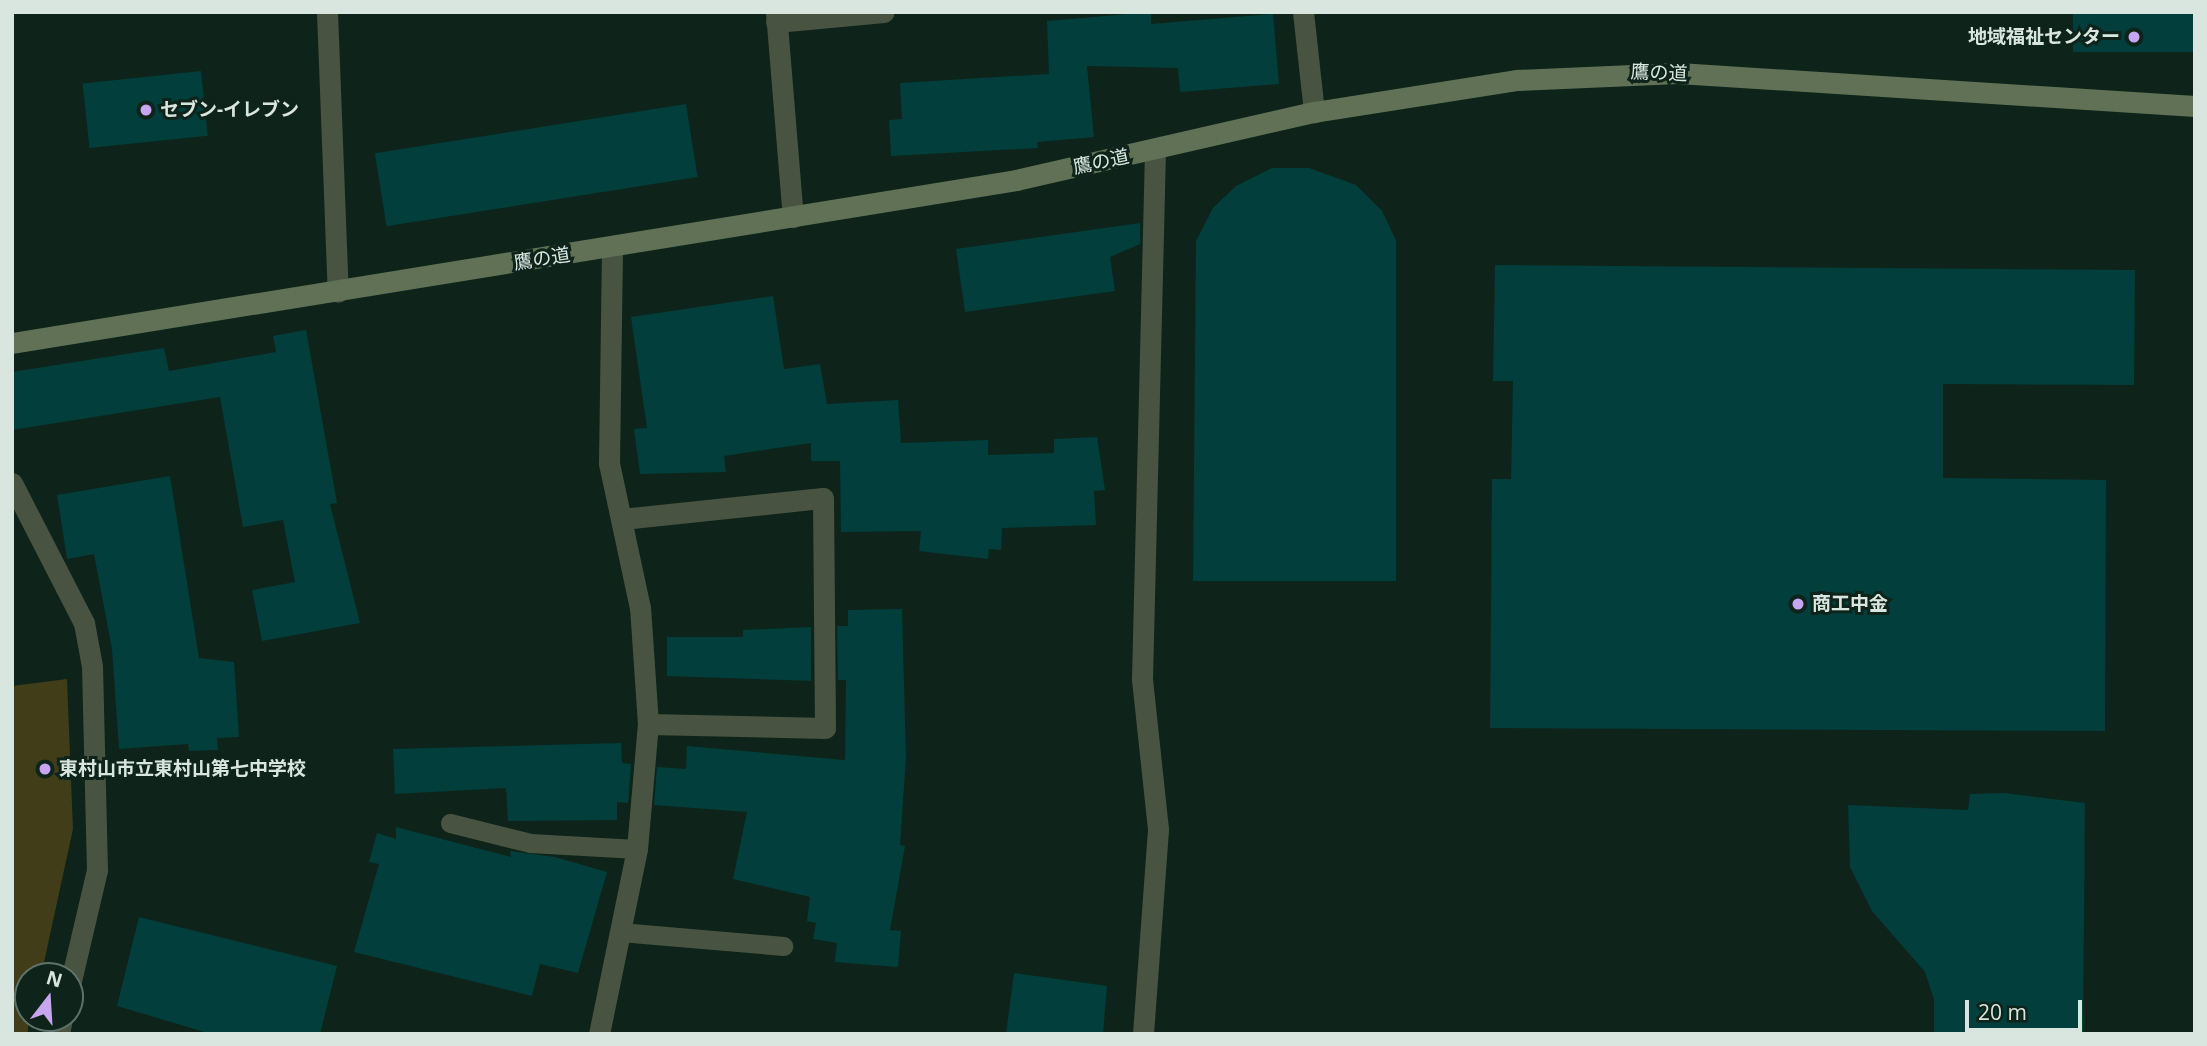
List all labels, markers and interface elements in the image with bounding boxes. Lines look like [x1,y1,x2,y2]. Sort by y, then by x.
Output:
place label: 地域福祉センター [1968,26,2120,48]
marker: 地域福祉センター [2126,29,2142,45]
street label: 鷹の道 [1630,61,1688,85]
place label: セブン-イレブン [160,99,299,121]
marker: セブン-イレブン [138,102,154,118]
street label: 鷹の道 [1071,145,1131,179]
street label: 鷹の道 [512,243,572,275]
place label: 商工中金 [1812,593,1888,615]
marker: 商工中金 [1790,596,1806,612]
place label: 東村山市立東村山第七中学校 [59,758,306,780]
marker: 東村山市立東村山第七中学校 [37,761,53,777]
north arrow [14,962,84,1032]
text: N [43,964,66,994]
scale bar [1969,986,2086,1030]
text: 20 m [1978,998,2027,1026]

